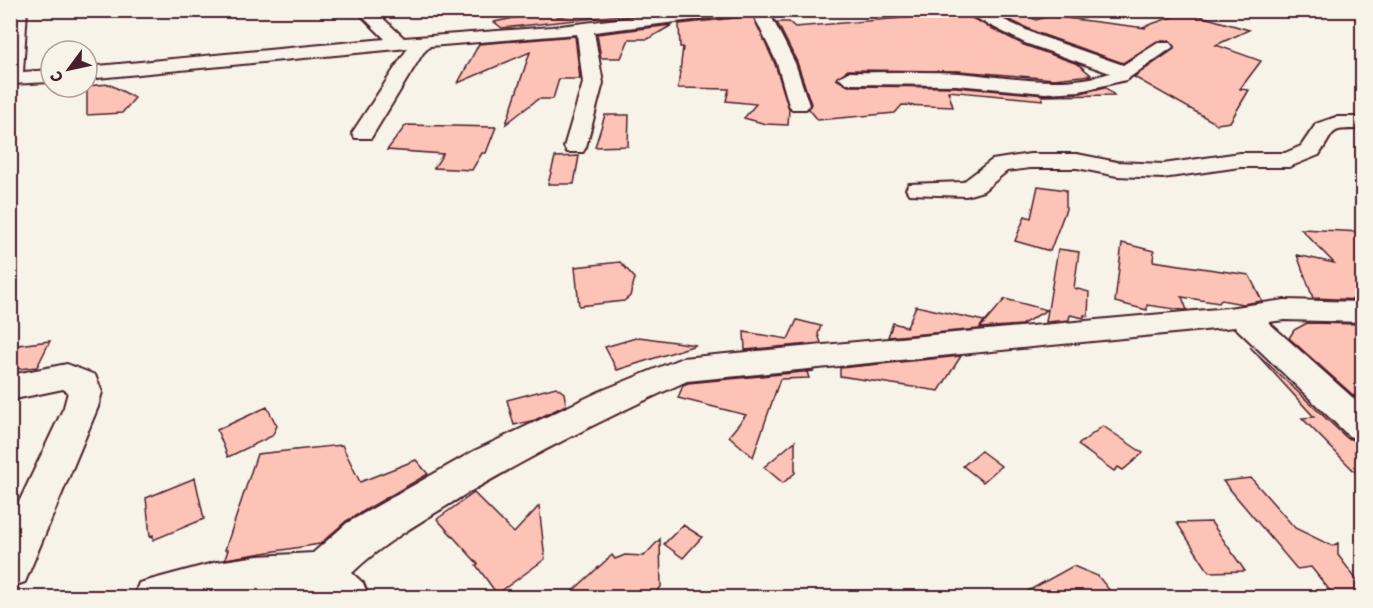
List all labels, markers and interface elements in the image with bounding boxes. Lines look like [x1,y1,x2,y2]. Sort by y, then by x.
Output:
north arrow [39,39,99,99]
text: С [45,67,68,87]

